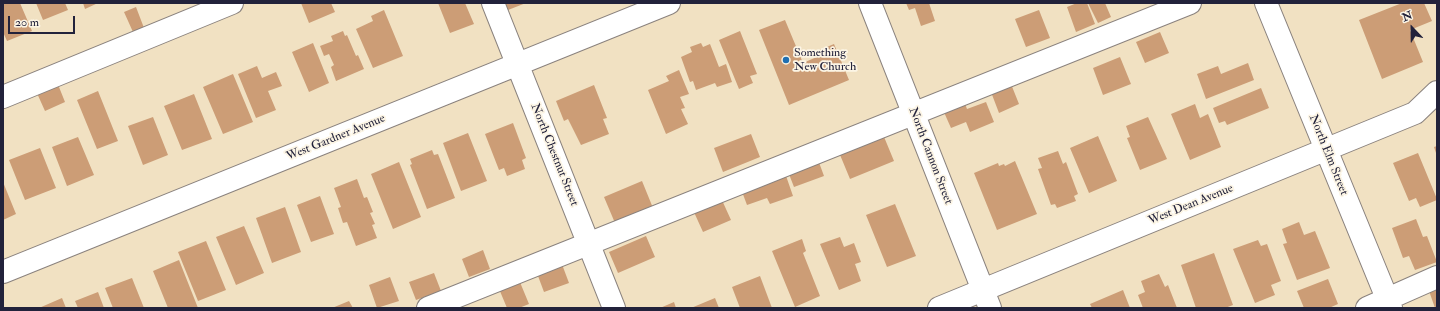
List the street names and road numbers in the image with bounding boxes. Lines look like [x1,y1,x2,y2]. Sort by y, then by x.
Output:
street label: North Chestnut Street [527,102,581,208]
street label: North Cannon Street [905,105,955,207]
street label: West Gardner Avenue [285,112,387,164]
street label: North Elm Street [1305,112,1351,198]
street label: West Dean Avenue [1147,181,1235,229]

